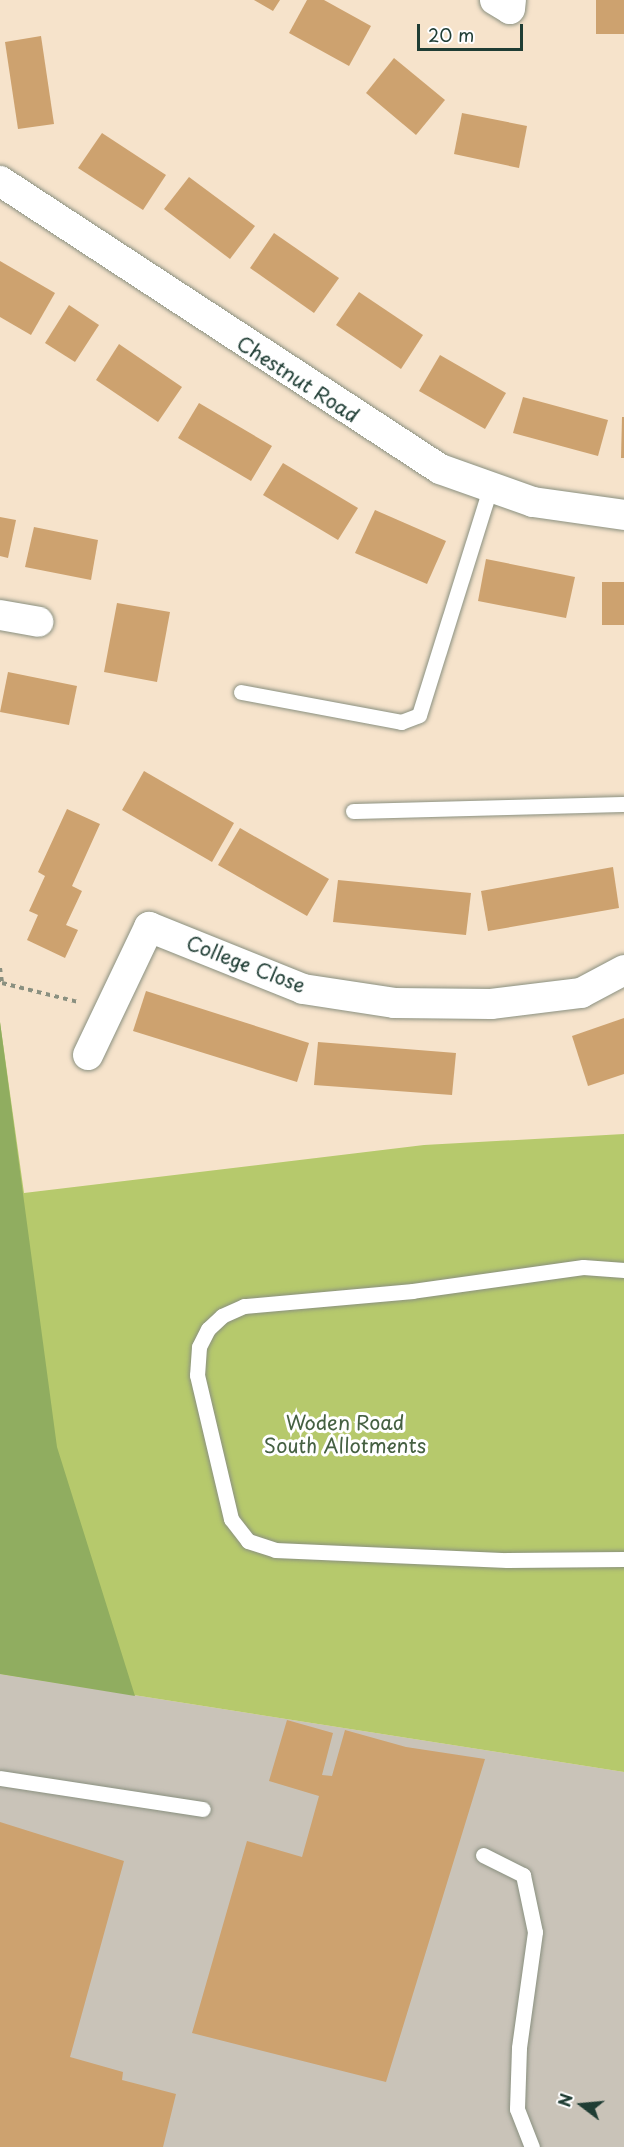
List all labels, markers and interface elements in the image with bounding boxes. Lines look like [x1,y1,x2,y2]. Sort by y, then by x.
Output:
scale bar [420,12,526,50]
text: 20 m [428,21,474,48]
street label: Chestnut Road [233,331,363,427]
street label: College Close [182,930,310,998]
park label: Woden Road South Allotments [263,1411,427,1458]
north arrow [552,2075,612,2135]
text: N [551,2091,578,2109]

